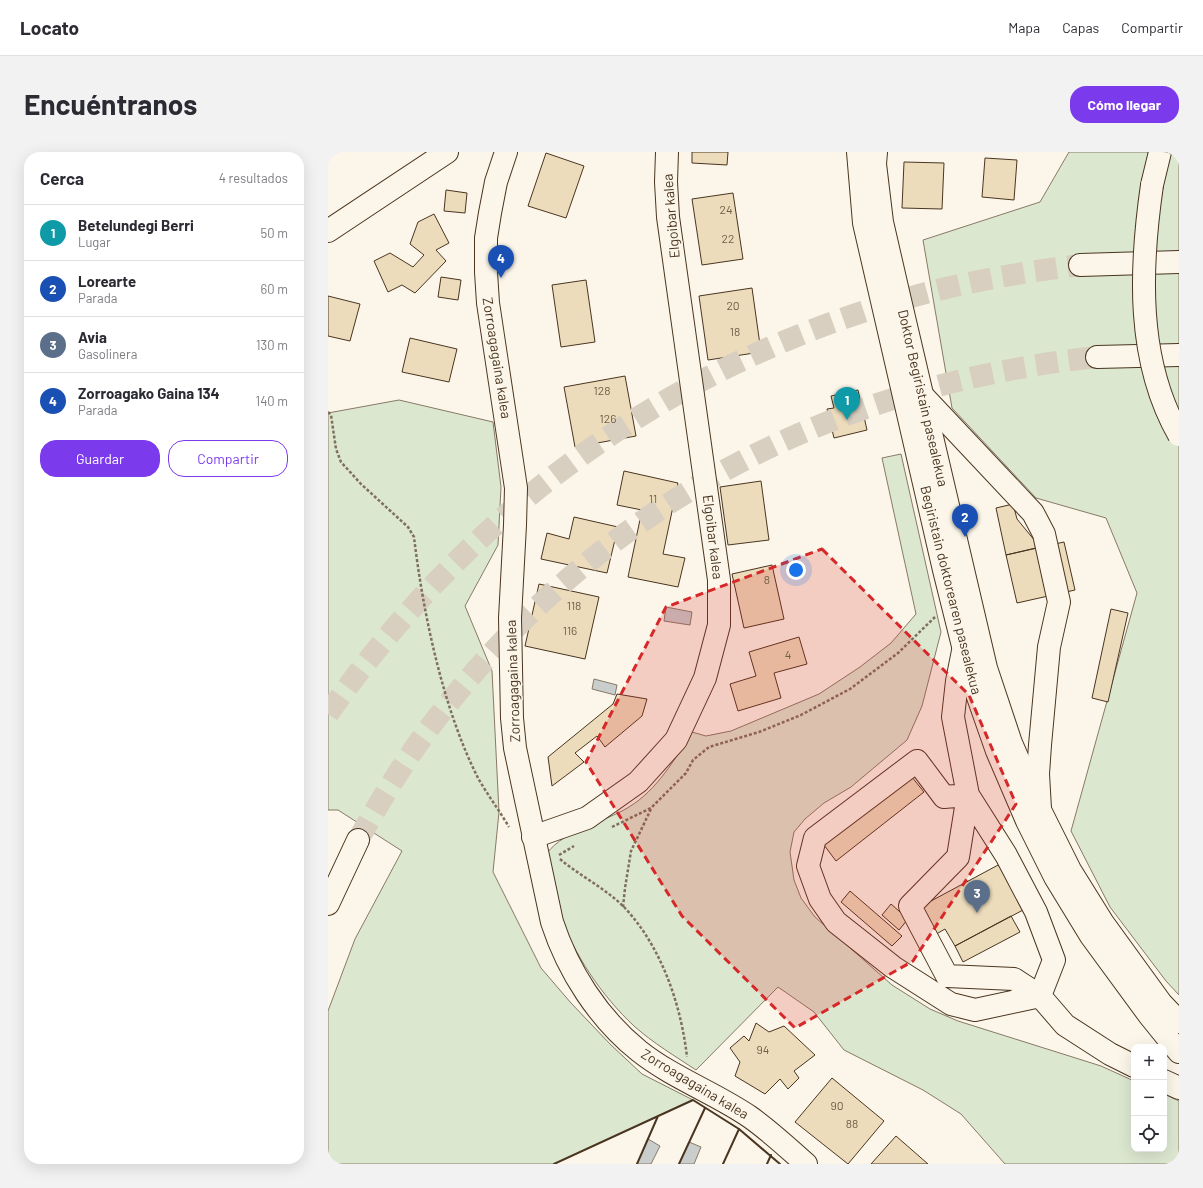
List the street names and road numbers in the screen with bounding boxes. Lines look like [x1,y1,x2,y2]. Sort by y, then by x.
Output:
street label: Elgoibar kalea [658,173,683,259]
street label: Zorroagagaina kalea [480,296,515,420]
street label: Doktor Begiristain pasealekua [895,308,952,488]
street label: Begiristain doktorearen pasealekua [917,484,986,696]
street label: Elgoibar kalea [700,494,727,580]
street label: Zorroagagaina kalea [502,620,523,742]
street label: Zorroagagaina kalea [638,1045,752,1122]

